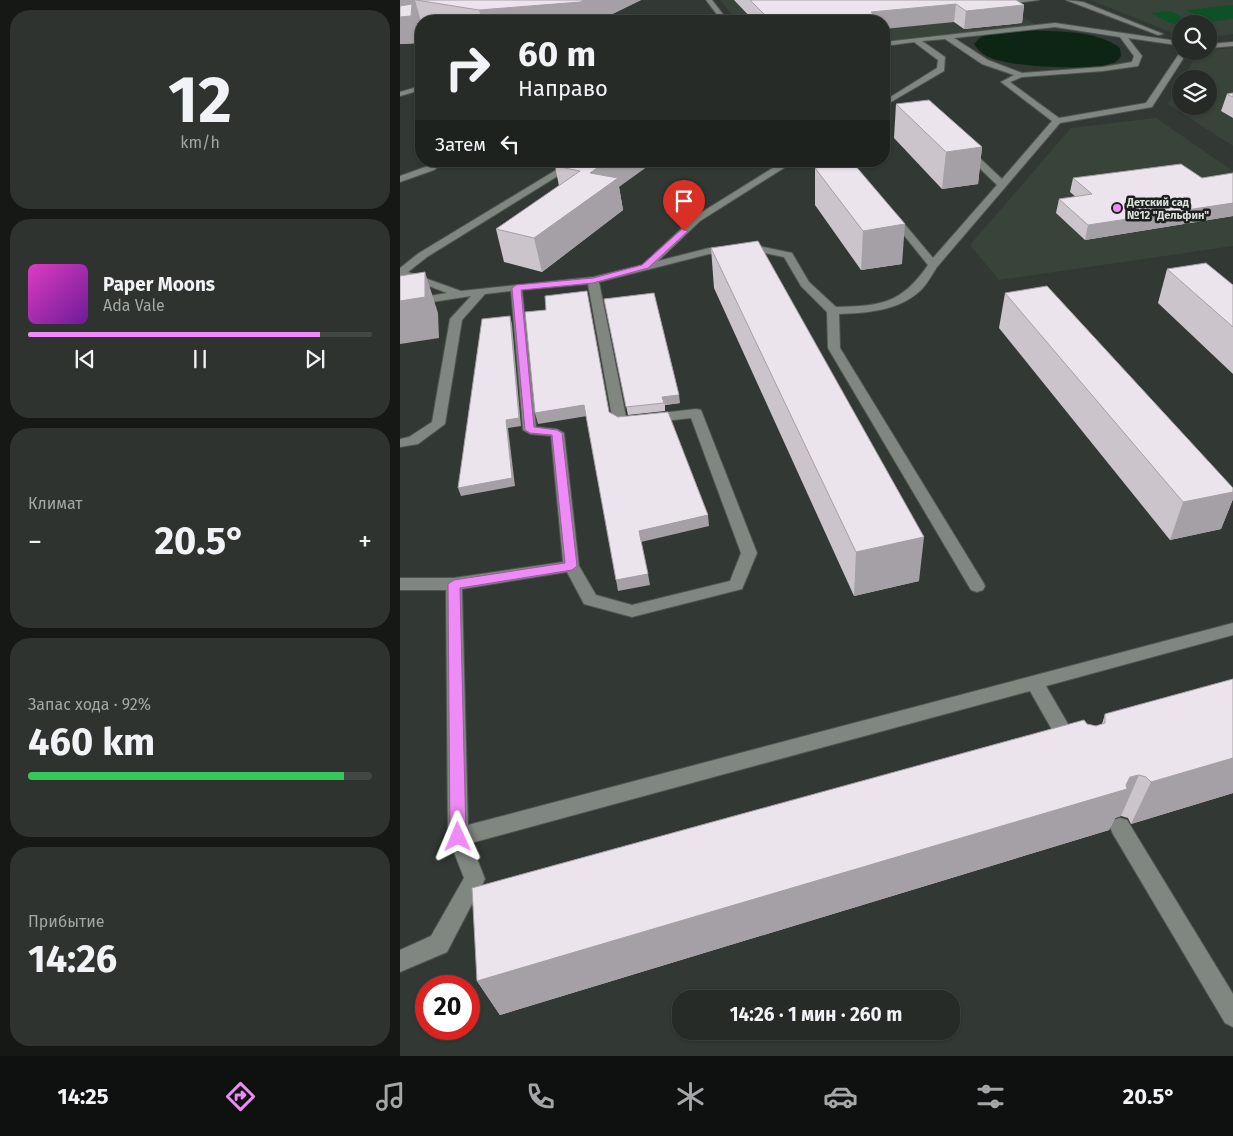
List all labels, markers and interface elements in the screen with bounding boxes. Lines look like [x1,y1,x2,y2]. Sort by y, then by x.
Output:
map controls [1172,15,1217,115]
button: search [1172,15,1217,60]
text: 60 m [518,33,596,75]
icon: right [435,35,500,100]
text: 12 [168,61,232,139]
button: layers [1172,70,1217,115]
text: Направо [518,75,608,102]
icon: left [496,130,524,158]
text: km/h [180,133,220,152]
text: Затем [435,133,486,156]
pin [663,180,705,231]
icon: arrive [670,187,698,215]
place label: Детский сад №12 "Дельфин" [1126,196,1209,222]
marker: Детский сад №12 "Дельфин" [1111,202,1123,214]
text: Paper Moons [103,273,215,296]
text: Ada Vale [103,296,165,315]
icon: previous [71,345,99,373]
icon: pause [186,345,214,373]
icon: next [301,345,329,373]
text: Климат [28,494,83,513]
text: 20.5° [154,518,246,564]
text: − [28,525,42,558]
text: + [358,525,372,558]
text: Запас хода · 92% [28,695,151,714]
text: 460 km [28,719,155,765]
position arrow [431,810,483,862]
text: Прибытие [28,912,104,931]
text: 14:26 [28,936,117,982]
speed limit sign: 20 [415,975,480,1040]
text: 14:26 · 1 мин · 260 m [730,1003,902,1026]
icon: directions [223,1079,258,1114]
icon: music [373,1079,408,1114]
icon: phone [523,1079,558,1114]
icon: climate [673,1079,708,1114]
icon: car [823,1079,858,1114]
icon: filters [973,1079,1008,1114]
text: 14:25 [57,1083,109,1110]
text: 20.5° [1123,1083,1176,1110]

